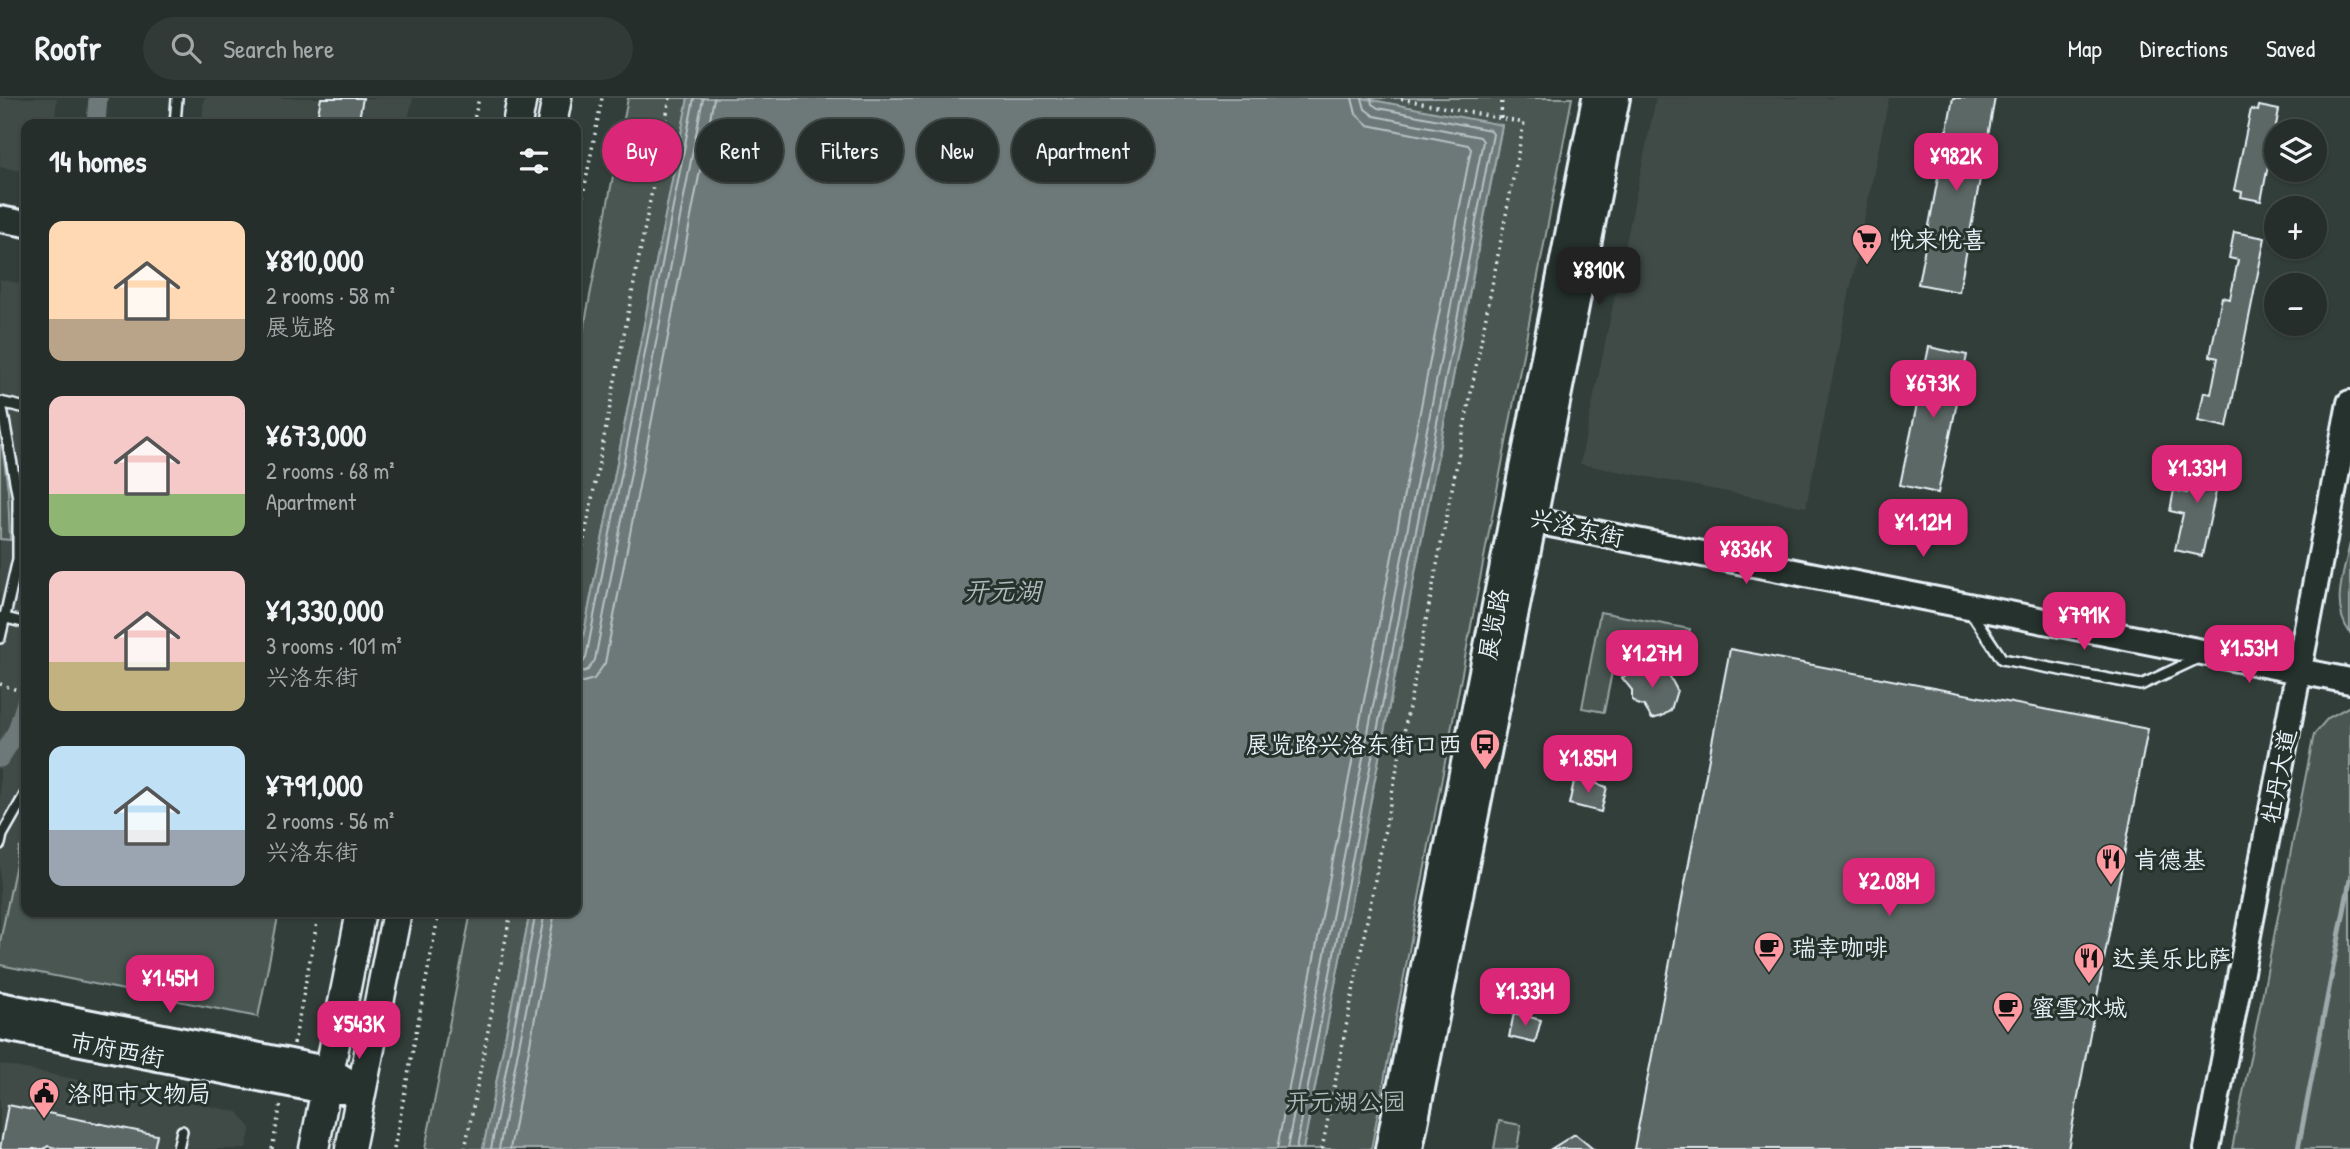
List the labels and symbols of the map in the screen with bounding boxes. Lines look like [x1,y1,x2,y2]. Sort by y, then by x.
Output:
pin: ¥982K [1907,134,2005,193]
supermarket icon: 悦来悦喜 [1850,222,1884,266]
place label: 悦来悦喜 [1890,223,1986,255]
pin: ¥810K [1550,248,1648,307]
pin: ¥673K [1884,360,1982,420]
pin: ¥1.33M [2140,446,2254,505]
pin: ¥1.12M [1866,500,1980,559]
street label: 兴洛东街 [1527,501,1627,553]
pin: ¥836K [1697,526,1795,586]
water label: 开元湖 [963,573,1044,608]
street label: 展览路 [1470,586,1516,662]
pin: ¥791K [2035,592,2133,652]
pin: ¥1.53M [2192,626,2306,685]
pin: ¥1.27M [1595,630,1709,690]
street label: 牡丹大道 [2253,726,2303,826]
bus stop icon: 展览路兴洛东街口西 [1468,727,1502,771]
place label: 展览路兴洛东街口西 [1246,728,1462,760]
pin: ¥1.85M [1531,736,1645,795]
restaurant icon: 肯德基 [2094,842,2128,886]
place label: 肯德基 [2134,843,2206,875]
pin: ¥2.08M [1832,858,1946,918]
cafe icon: 瑞幸咖啡 [1752,930,1786,974]
place label: 瑞幸咖啡 [1792,931,1888,963]
restaurant icon: 达美乐比萨 [2072,941,2106,985]
place label: 达美乐比萨 [2112,942,2232,974]
pin: ¥1.45M [113,956,227,1015]
pin: ¥1.33M [1468,968,1582,1028]
cafe icon: 蜜雪冰城 [1991,990,2025,1034]
place label: 蜜雪冰城 [2031,991,2127,1023]
pin: ¥543K [310,1002,408,1061]
street label: 市府西街 [67,1024,167,1074]
public building icon: 洛阳市文物局 [27,1076,61,1120]
place label: 洛阳市文物局 [67,1077,211,1109]
park label: 开元湖公园 [1286,1085,1406,1117]

